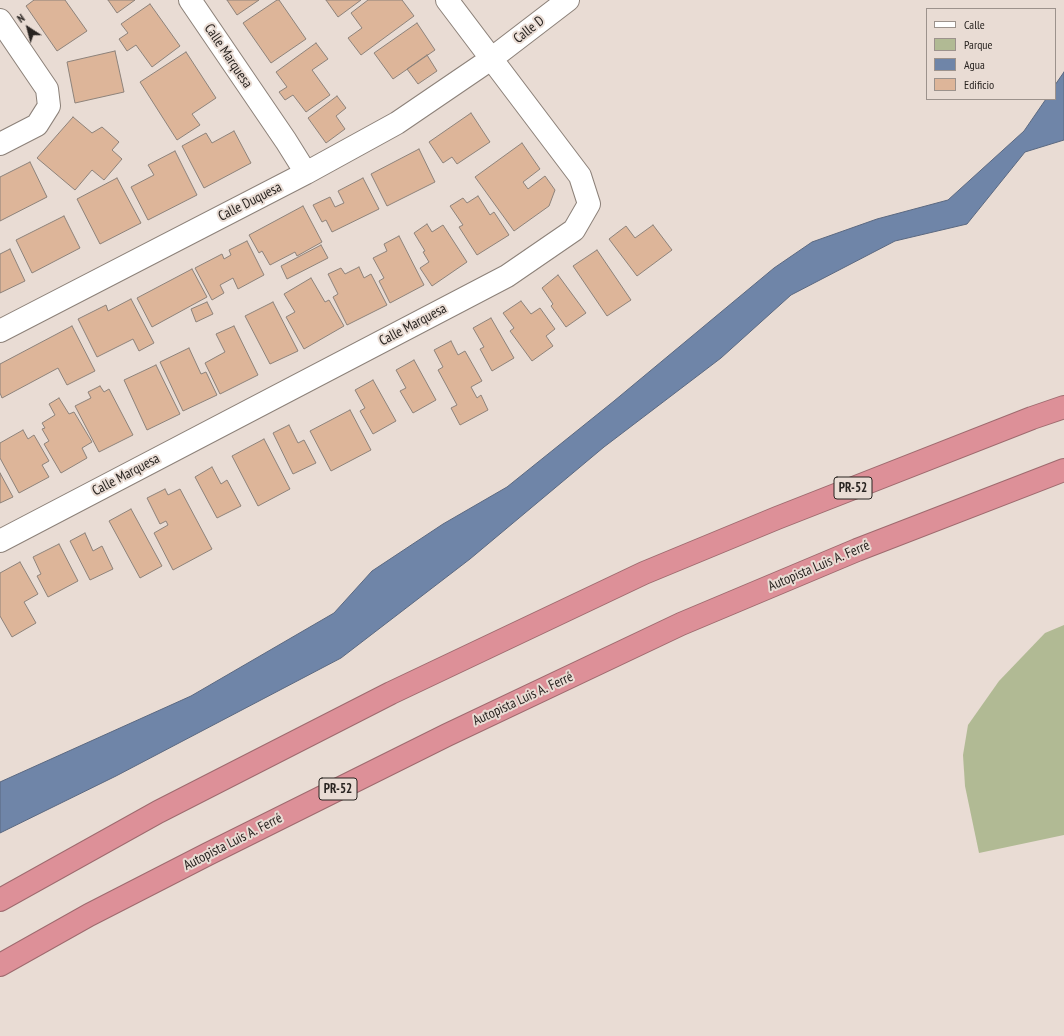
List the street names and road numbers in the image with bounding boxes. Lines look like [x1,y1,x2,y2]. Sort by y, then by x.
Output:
street label: Calle D [510,13,548,47]
street label: Calle Marquesa [200,21,256,91]
street label: Calle Duquesa [216,179,284,225]
street label: Calle Marquesa [377,300,449,350]
street label: Calle Marquesa [90,450,162,500]
road number: PR-52 [834,477,872,499]
street label: Autopista Luis A. Ferré [766,537,872,595]
street label: Autopista Luis A. Ferré [470,668,576,730]
road number: PR-52 [319,778,357,800]
street label: Autopista Luis A. Ferré [181,810,285,874]

